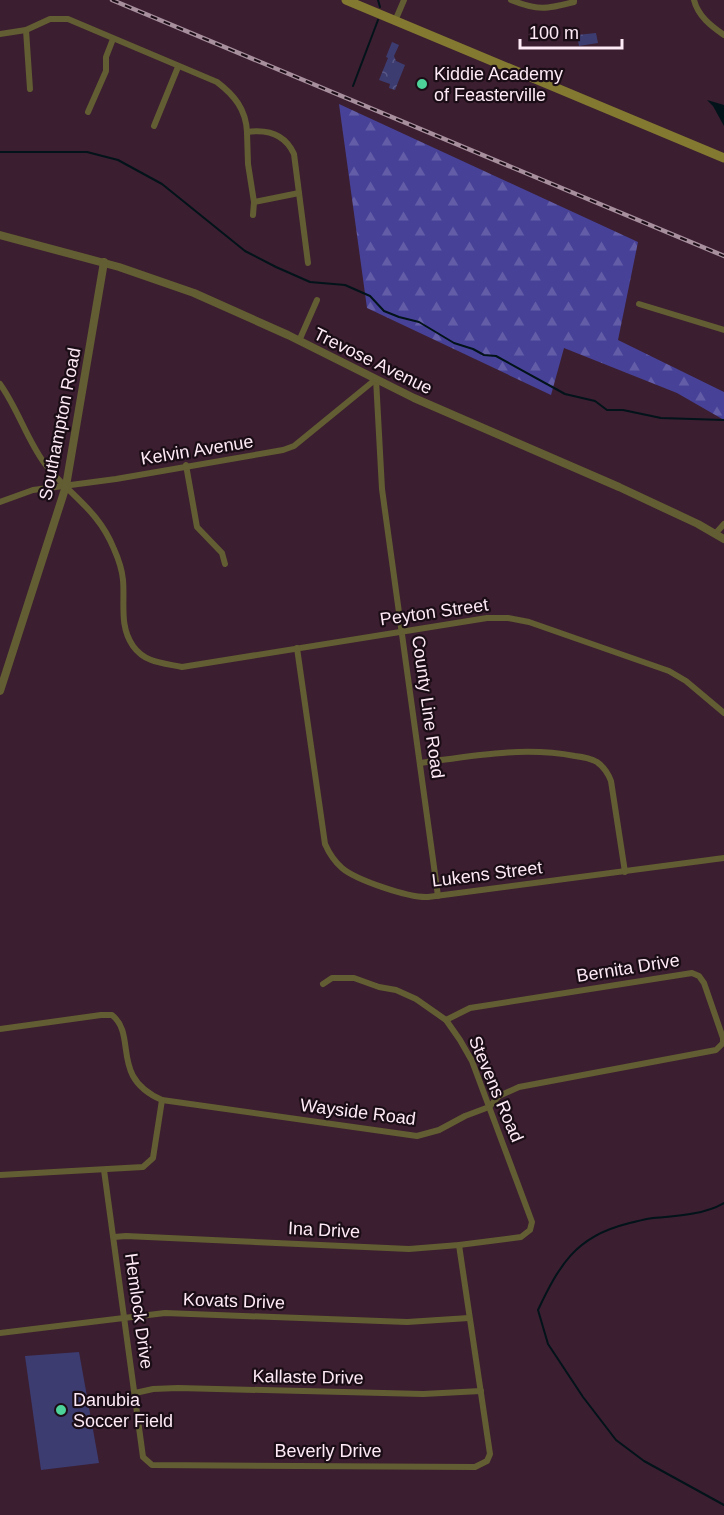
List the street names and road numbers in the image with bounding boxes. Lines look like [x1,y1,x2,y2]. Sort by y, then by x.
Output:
street label: Trevose Avenue [311,324,435,398]
street label: Southampton Road [35,346,85,502]
street label: Kelvin Avenue [139,431,255,469]
street label: Peyton Street [379,595,489,629]
street label: County Line Road [408,634,448,780]
street label: Lukens Street [431,857,543,891]
street label: Bernita Drive [575,950,681,986]
street label: Stevens Road [465,1033,527,1145]
street label: Wayside Road [299,1095,417,1129]
street label: Ina Drive [288,1218,360,1242]
street label: Hemlock Drive [121,1252,157,1370]
street label: Kovats Drive [183,1289,285,1313]
street label: Kallaste Drive [252,1366,364,1388]
street label: Beverly Drive [274,1441,382,1461]

